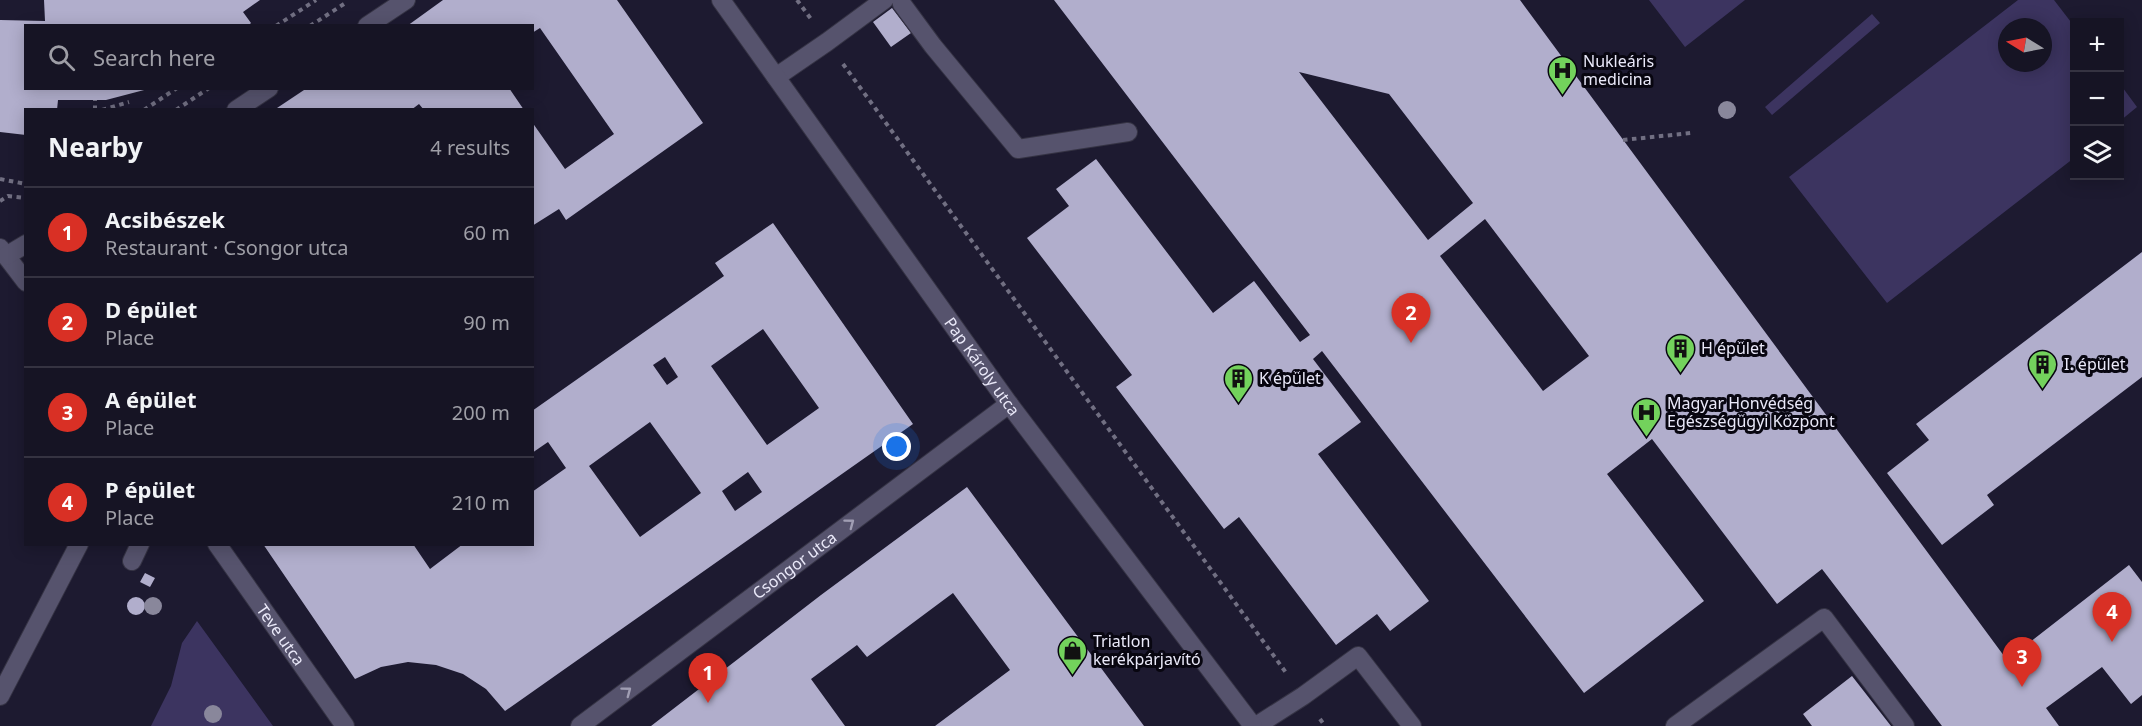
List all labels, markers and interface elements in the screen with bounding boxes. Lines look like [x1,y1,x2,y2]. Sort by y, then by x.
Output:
north arrow [1998,18,2052,72]
map controls [2070,18,2124,180]
button: + [2070,18,2124,72]
search box [24,24,534,90]
icon: search [45,41,78,74]
text: Search here [93,42,215,72]
place label: Nukleáris medicina [1583,50,1654,90]
hospital icon: Nukleáris medicina [1546,54,1578,96]
button: − [2070,72,2124,126]
button: layers [2070,126,2124,180]
text: Nearby [48,129,143,165]
text: 4 results [430,134,510,161]
text: Acsibészek [105,204,225,234]
text: 1 [62,219,73,246]
text: 60 m [463,219,510,246]
text: Restaurant · Csongor utca [105,234,348,261]
text: D épület [105,294,197,324]
pin: 2 [1392,294,1430,343]
text: 2 [62,309,73,336]
text: 90 m [463,309,510,336]
street label: Pap Károly utca [939,313,1025,420]
text: Place [105,324,154,351]
building icon: H épület [1664,332,1696,374]
place label: H épület [1701,337,1765,359]
building icon: I. épület [2027,348,2059,390]
place label: I. épület [2064,353,2126,375]
building icon: K épület [1222,362,1254,404]
place label: K épület [1259,367,1321,389]
text: A épület [105,384,197,414]
place label: Magyar Honvédség Egészségügyi Központ [1667,392,1835,432]
hospital icon: Magyar Honvédség Egészségügyi Központ [1630,396,1662,438]
text: 3 [62,399,73,426]
text: 200 m [452,399,510,426]
text: Place [105,414,154,441]
your location [882,432,911,461]
text: P épület [105,474,195,504]
text: 4 [62,489,73,516]
text: 210 m [452,489,510,516]
text: Place [105,504,154,531]
one-way arrow [844,520,855,531]
street label: Csongor utca [748,526,841,604]
pin: 4 [2092,592,2132,642]
street label: Teve utca [252,600,310,670]
place label: Triatlon kerékpárjavító [1093,630,1201,670]
shop icon: Triatlon kerékpárjavító [1056,634,1088,676]
pin: 3 [2002,638,2042,687]
pin: 1 [688,654,728,703]
one-way arrow [621,687,632,698]

